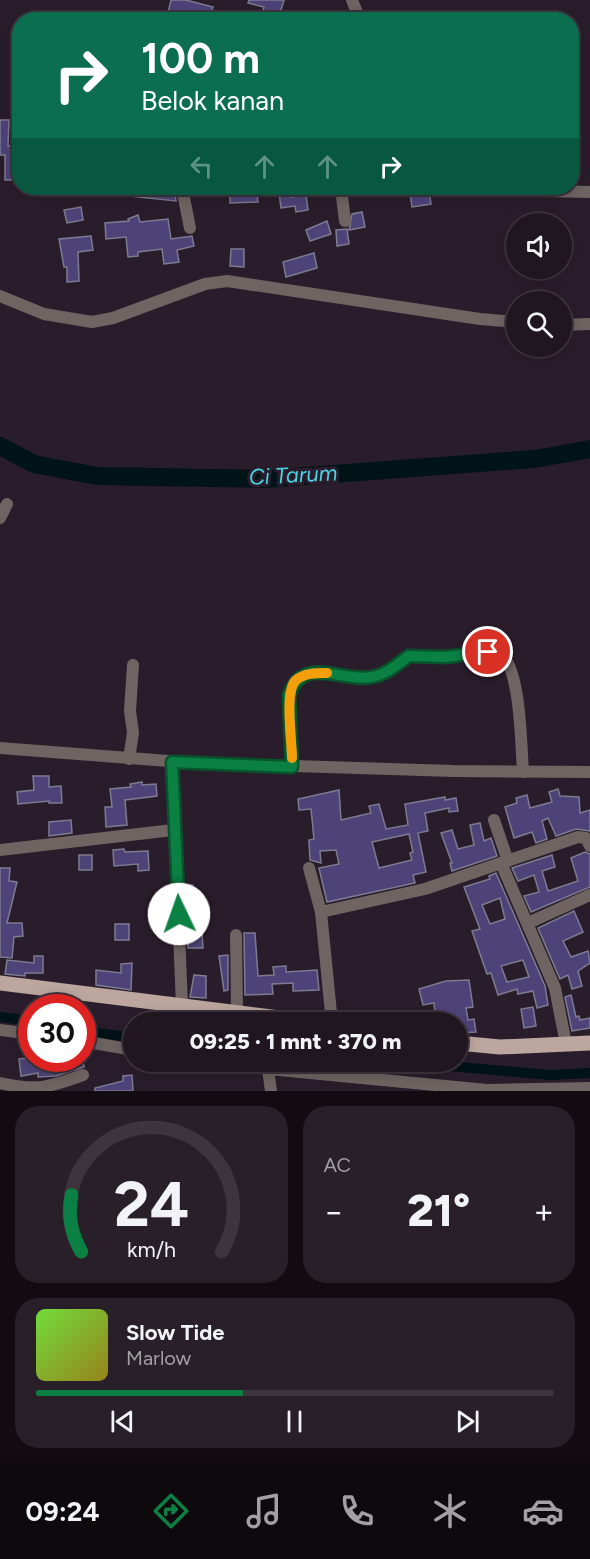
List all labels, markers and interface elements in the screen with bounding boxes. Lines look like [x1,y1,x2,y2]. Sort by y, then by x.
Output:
text: 100 m [141,33,260,84]
icon: right [42,36,120,114]
text: Belok kanan [141,84,284,117]
icon: left [185,150,218,183]
icon: ahead [248,150,281,183]
icon: ahead [311,150,344,183]
icon: right [374,150,407,183]
map controls [506,213,572,357]
button: sound [506,213,572,279]
button: search [506,291,572,357]
water label: Ci Tarum [248,459,338,491]
pin [462,626,513,677]
icon: arrive [471,635,504,668]
position arrow [147,882,211,946]
speed limit sign: 30 [18,994,96,1072]
text: 09:25 · 1 mnt · 370 m [190,1028,401,1055]
text: AC [324,1153,351,1177]
text: 24 [113,1167,189,1242]
text: 21° [407,1183,470,1237]
text: − [324,1192,344,1231]
text: + [533,1192,554,1231]
text: km/h [127,1237,176,1262]
text: Slow Tide [126,1319,225,1346]
text: Marlow [126,1346,191,1370]
icon: previous [106,1405,139,1438]
icon: pause [278,1405,311,1438]
icon: next [451,1405,484,1438]
icon: directions [150,1490,192,1532]
icon: music [243,1490,285,1532]
icon: phone [336,1490,378,1532]
icon: climate [429,1490,471,1532]
icon: car [522,1490,564,1532]
text: 09:24 [25,1495,100,1528]

